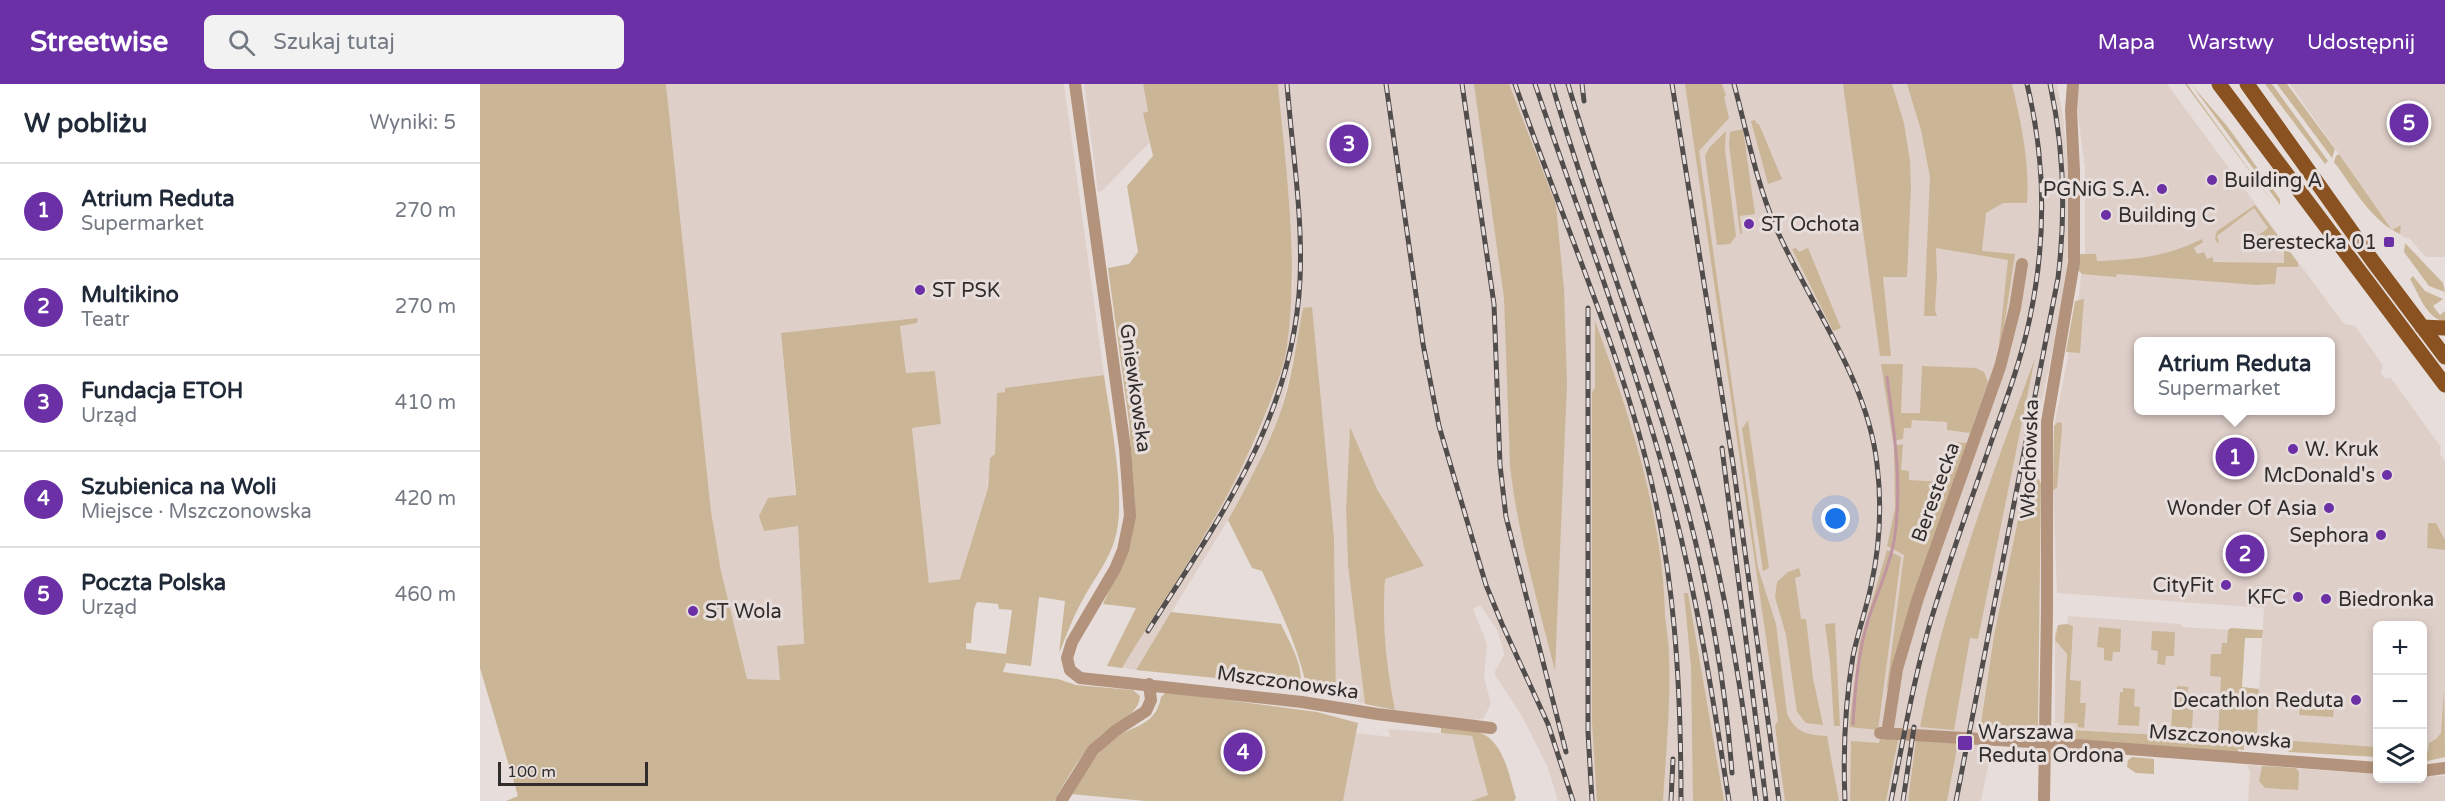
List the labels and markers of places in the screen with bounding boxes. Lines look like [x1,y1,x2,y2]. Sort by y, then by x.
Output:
pin: 5 [2390,100,2428,146]
pin: 3 [1330,122,1368,166]
place label: Building A [2224,169,2322,193]
marker: Building A [2205,173,2219,187]
place label: PGNiG S.A. [2043,178,2150,202]
marker: PGNiG S.A. [2155,182,2169,196]
place label: Building C [2118,204,2215,228]
marker: Building C [2099,208,2113,222]
place label: ST Ochota [1761,213,1860,237]
marker: ST Ochota [1742,217,1756,231]
place label: Berestecka 01 [2242,231,2377,255]
marker: Berestecka 01 [2382,235,2396,249]
place label: ST PSK [932,279,1000,303]
marker: ST PSK [913,283,927,297]
pin: 1 [2216,434,2254,479]
place label: W. Kruk [2305,438,2379,462]
marker: W. Kruk [2286,442,2300,456]
place label: McDonald's [2263,464,2375,488]
marker: McDonald's [2380,468,2394,482]
place label: Wonder Of Asia [2167,497,2317,521]
marker: Wonder Of Asia [2322,501,2336,515]
place label: Sephora [2290,524,2369,548]
marker: Sephora [2374,528,2388,542]
pin: 2 [2226,532,2264,576]
place label: CityFit [2152,574,2214,598]
marker: CityFit [2219,578,2233,592]
place label: KFC [2247,586,2286,610]
place label: Biedronka [2338,588,2434,612]
marker: KFC [2291,590,2305,604]
marker: Biedronka [2319,592,2333,606]
place label: ST Wola [705,600,782,624]
marker: ST Wola [686,604,700,618]
place label: Decathlon Reduta [2173,689,2344,713]
marker: Decathlon Reduta [2349,693,2363,707]
place label: Warszawa Reduta Ordona [1978,721,2124,768]
pin: 4 [1224,730,1263,774]
marker: Warszawa Reduta Ordona [1956,734,1974,752]

